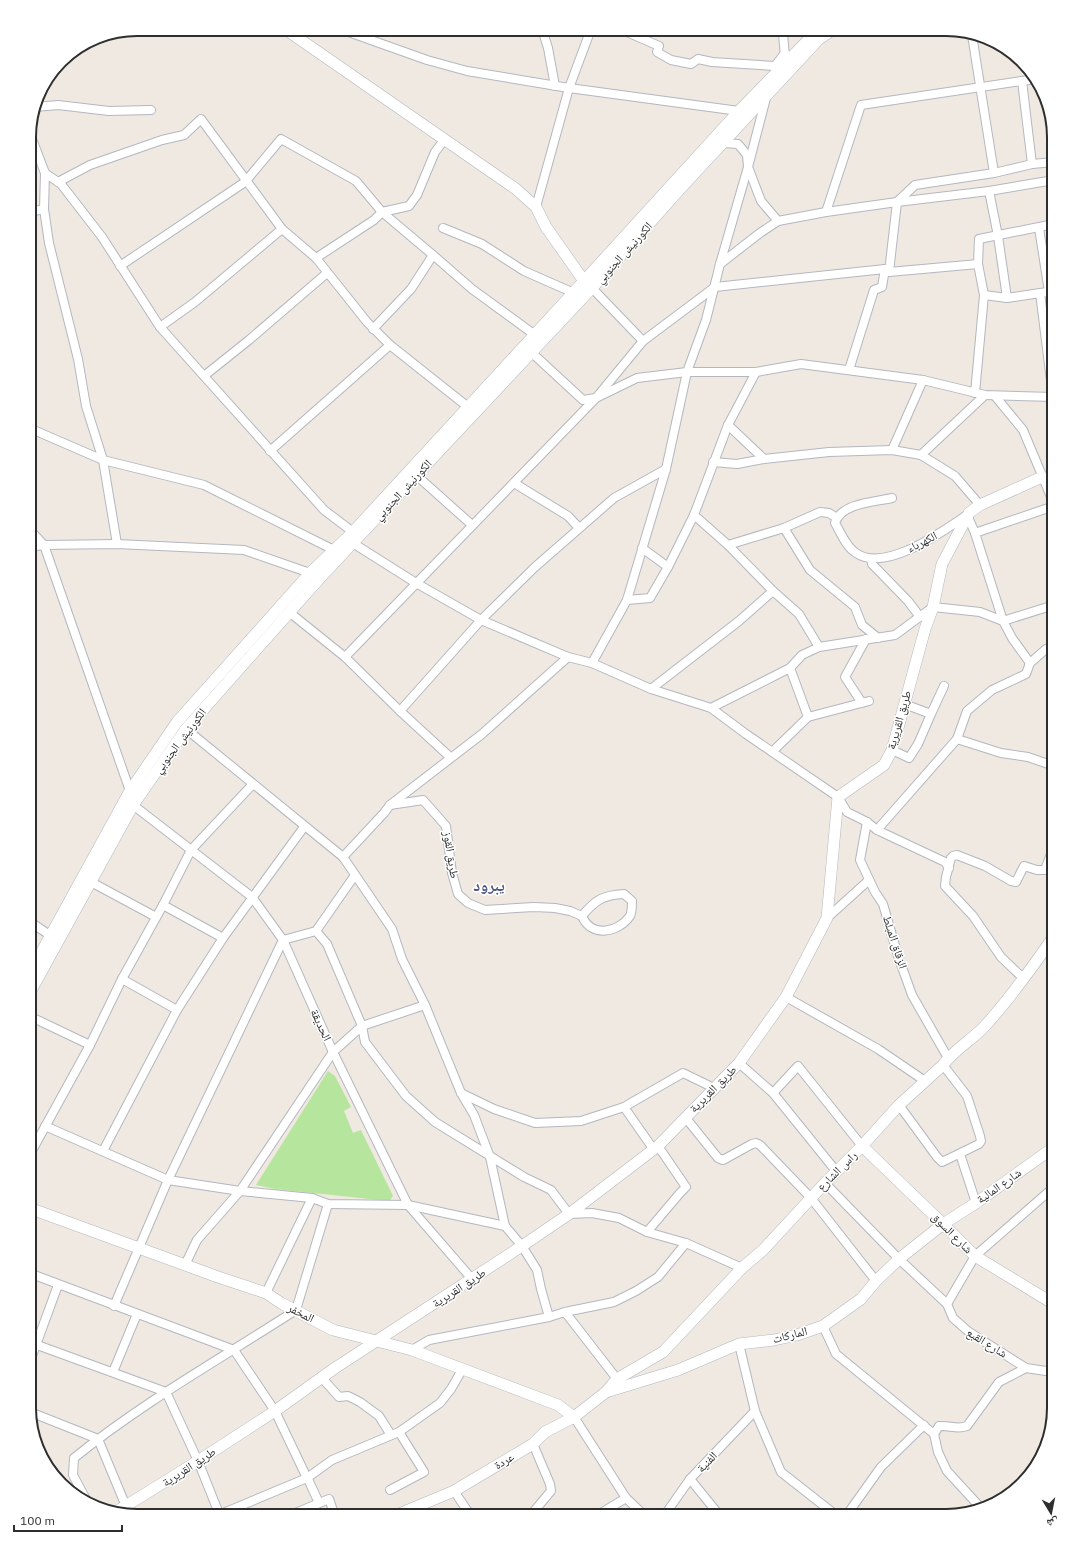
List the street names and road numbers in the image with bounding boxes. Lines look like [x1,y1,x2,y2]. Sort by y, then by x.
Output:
street label: الكورنيش الجنوبي [592,219,658,289]
street label: الكورنيش الجنوبي [371,456,437,525]
street label: الكهرباء [904,528,940,556]
street label: طريق القريرية [883,688,914,751]
street label: الكورنيش الجنوبي [150,705,212,778]
street label: طريق القوز [440,829,463,880]
street label: الزقاق المبلط [879,913,911,971]
street label: الحديقة [307,1007,335,1043]
street label: طريق القريرية [686,1062,740,1116]
street label: راس الشارع [813,1147,861,1195]
street label: شارع المالية [973,1165,1025,1207]
street label: شارع السوق [928,1209,976,1257]
street label: طريق القريرية [429,1265,488,1311]
street label: المخفر [285,1299,317,1326]
street label: الماركات [771,1323,809,1346]
street label: شارع القبع [964,1324,1010,1362]
street label: طريق القريرية [159,1444,218,1490]
street label: الفنية [693,1448,720,1475]
street label: عردة [491,1449,517,1472]

